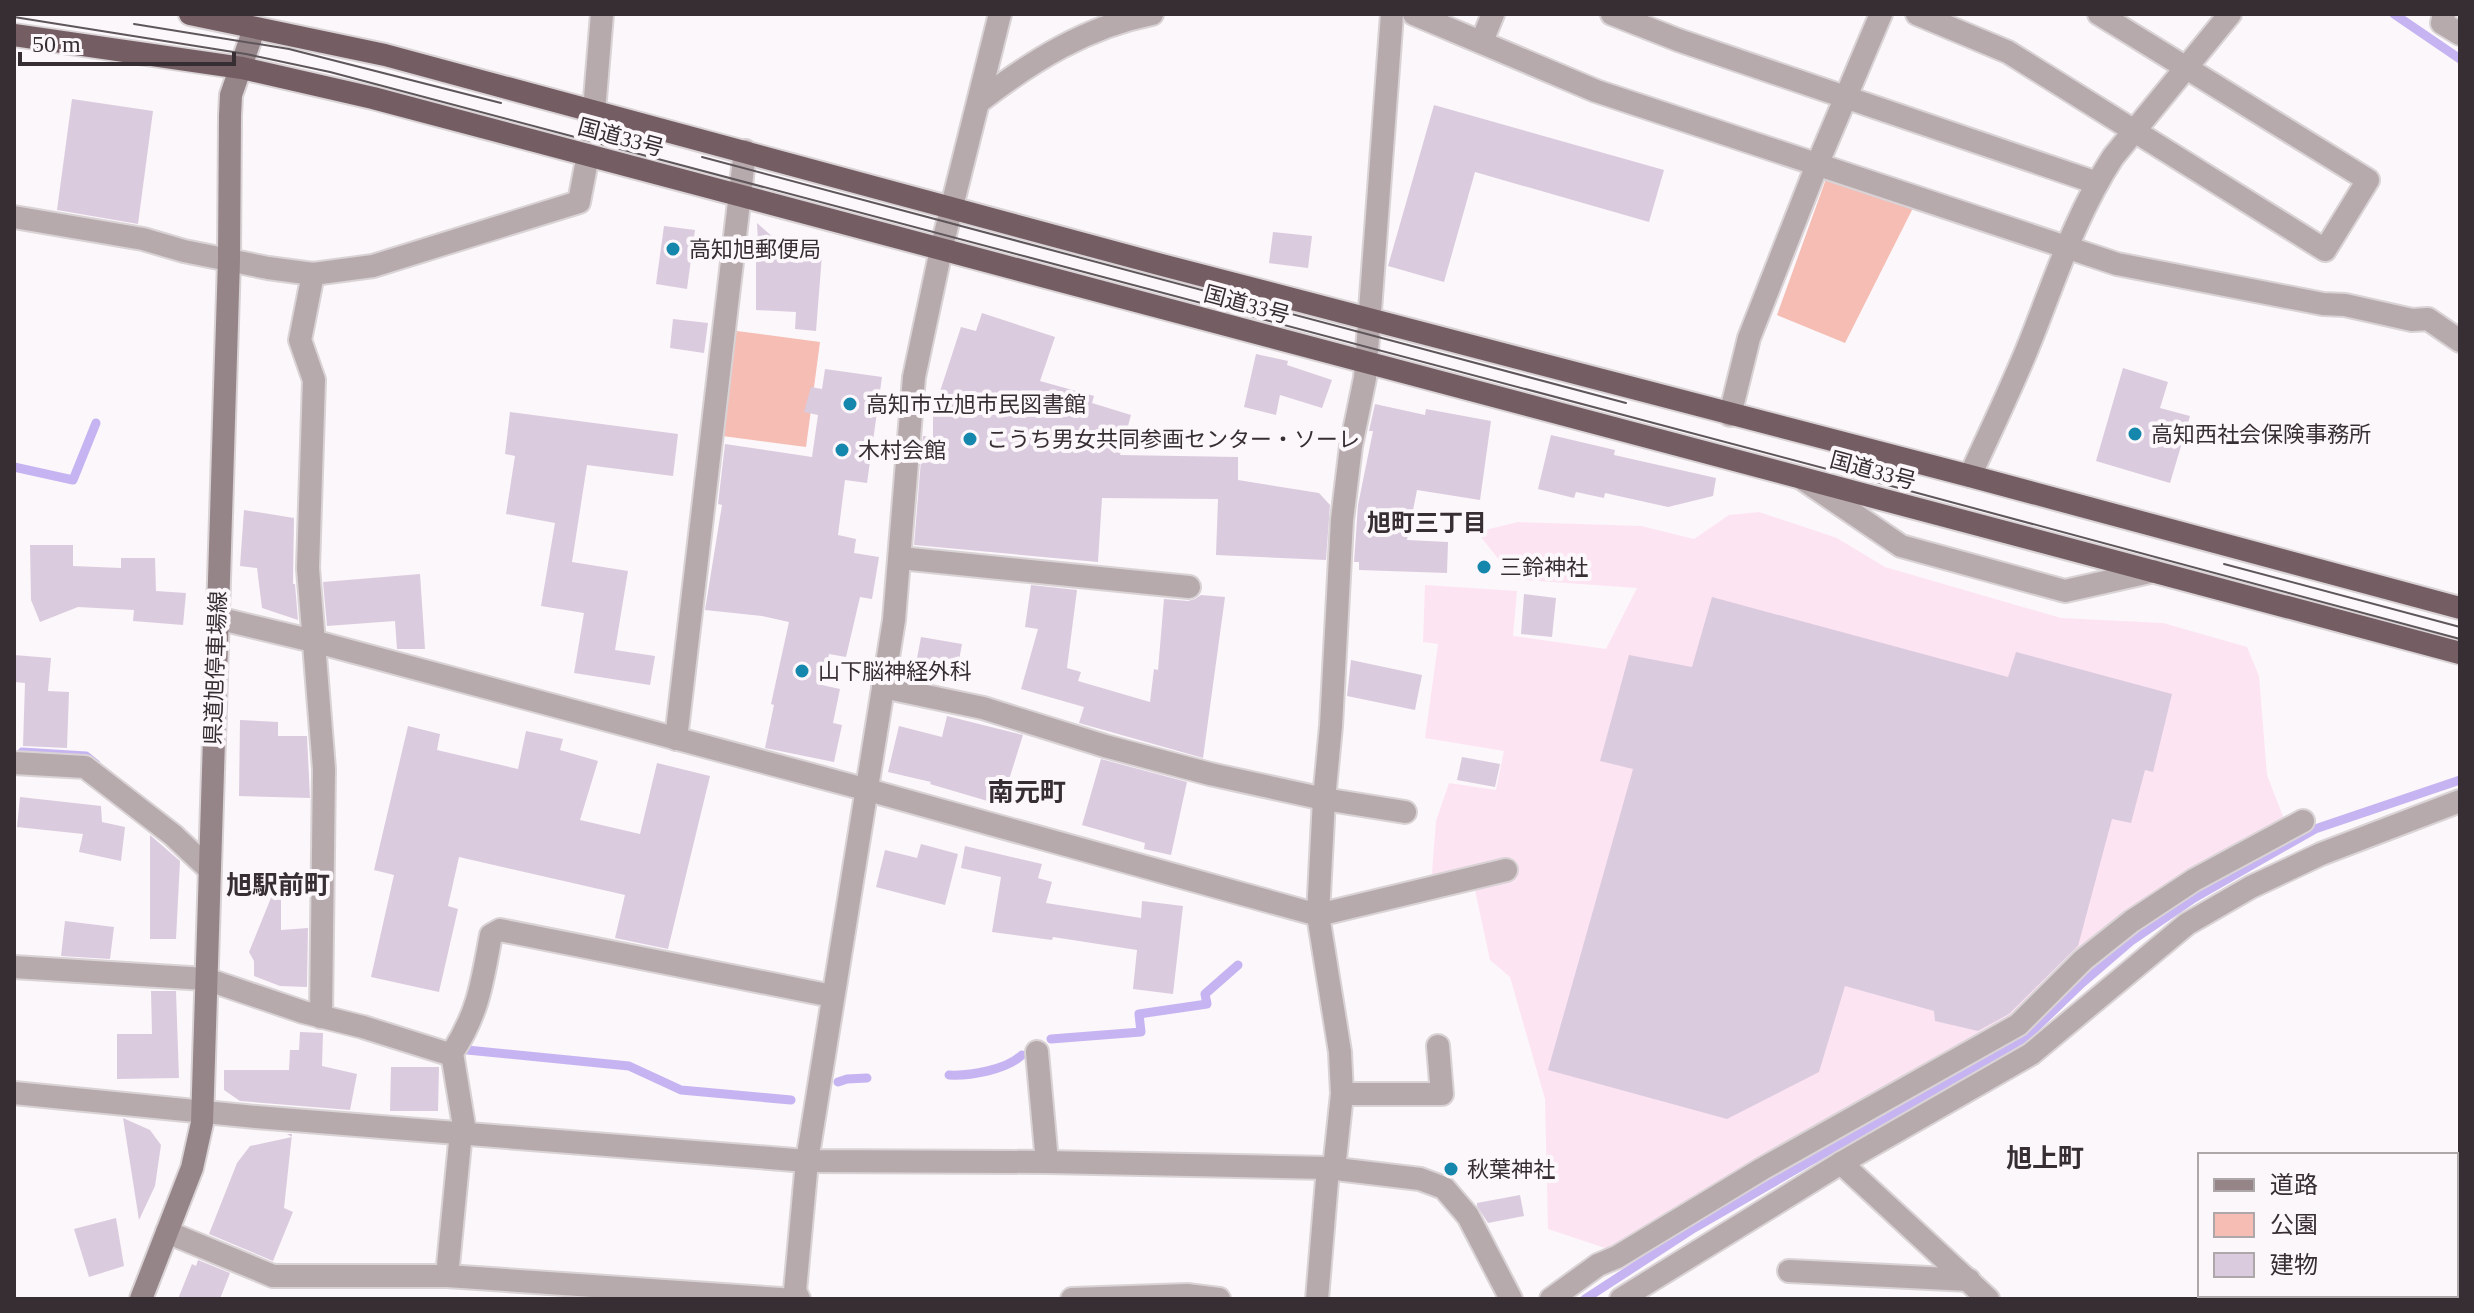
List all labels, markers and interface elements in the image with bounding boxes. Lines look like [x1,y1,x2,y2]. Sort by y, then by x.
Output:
scale bar [20,16,234,66]
text: 50 m [32,31,81,57]
street label: 国道33号 [575,114,667,161]
place label: 高知旭郵便局 [689,237,821,262]
marker: 高知旭郵便局 [664,240,682,258]
street label: 国道33号 [1201,281,1293,328]
place label: 高知市立旭市民図書館 [866,392,1086,417]
marker: 高知市立旭市民図書館 [841,395,859,413]
place label: 高知西社会保険事務所 [2151,422,2371,447]
marker: 高知西社会保険事務所 [2126,425,2144,443]
place label: こうち男女共同参画センター・ソーレ [986,427,1360,452]
marker: こうち男女共同参画センター・ソーレ [961,430,979,448]
place label: 木村会館 [858,438,946,463]
marker: 木村会館 [833,441,851,459]
street label: 国道33号 [1827,447,1919,494]
district label: 旭町三丁目 [1367,510,1487,536]
place label: 三鈴神社 [1500,555,1588,580]
marker: 三鈴神社 [1475,558,1493,576]
street label: 県道旭停車場線 [200,591,231,745]
place label: 山下脳神経外科 [818,659,972,684]
marker: 山下脳神経外科 [793,662,811,680]
district label: 南元町 [988,778,1066,807]
district label: 旭駅前町 [226,871,330,900]
district label: 旭上町 [2006,1144,2084,1173]
legend [2198,1153,2458,1297]
place label: 秋葉神社 [1467,1157,1555,1182]
marker: 秋葉神社 [1442,1160,1460,1178]
text: 道路 [2270,1172,2318,1198]
text: 公園 [2270,1212,2318,1238]
text: 建物 [2270,1252,2318,1278]

